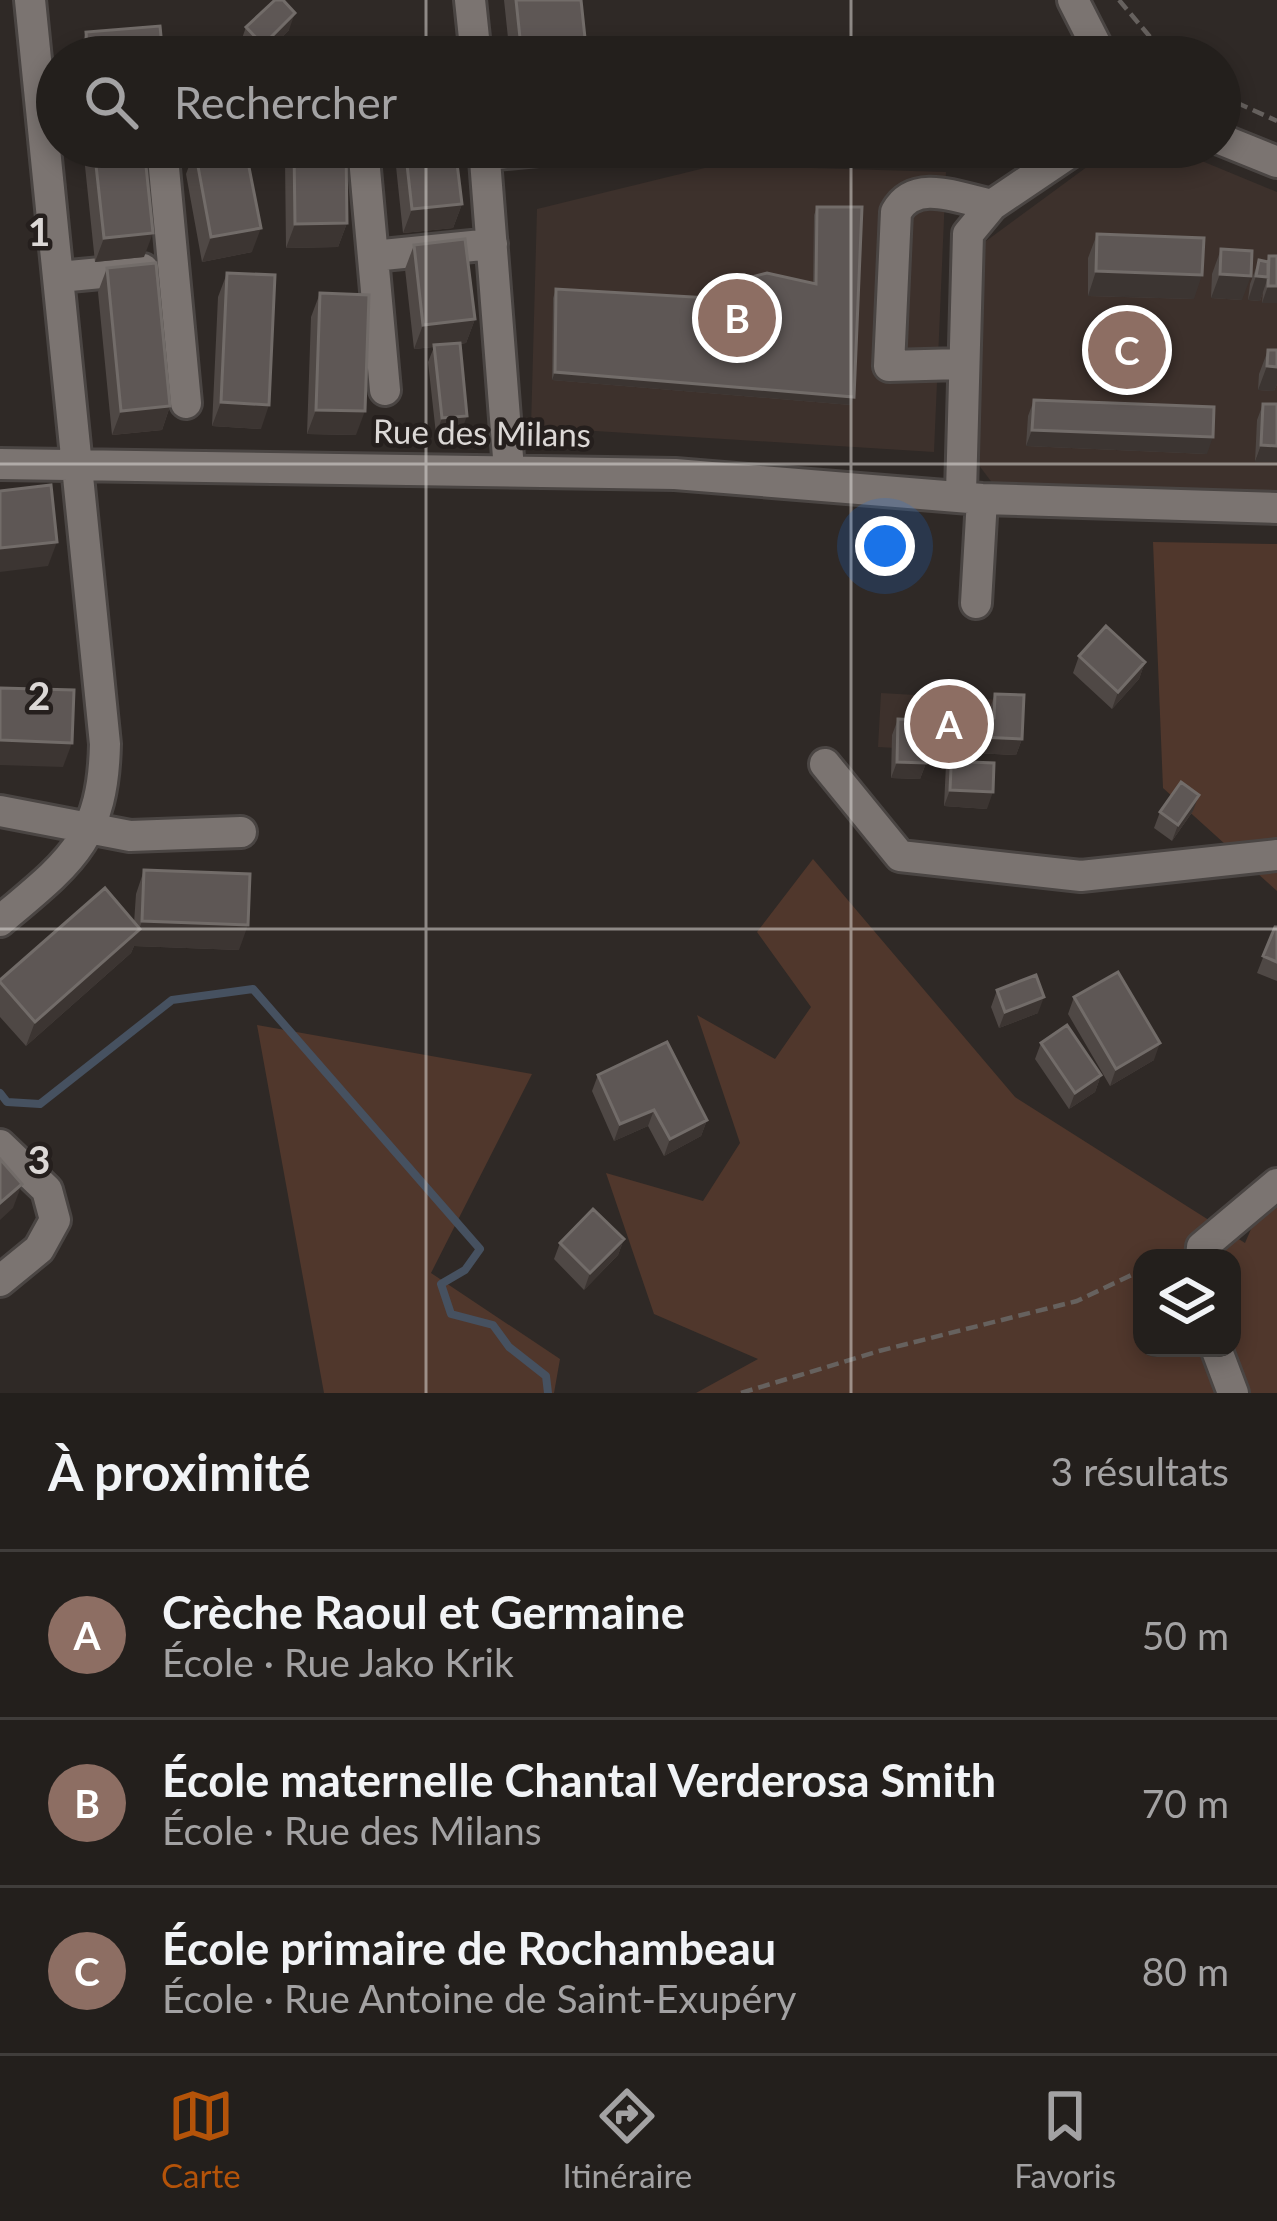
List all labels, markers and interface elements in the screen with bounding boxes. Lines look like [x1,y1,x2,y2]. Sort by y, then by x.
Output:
search box [36,36,1241,168]
icon: search [78,69,144,135]
text: Rechercher [174,75,397,129]
text: 1 [28,208,50,254]
pin: B [698,273,776,363]
pin: C [1088,305,1166,395]
street label: Rue des Milans [373,410,591,454]
your location [855,516,915,576]
text: 2 [28,672,50,718]
pin: A [910,679,988,769]
text: 3 [28,1136,50,1182]
map controls [1133,1249,1241,1357]
button: layers [1133,1249,1241,1357]
text: À proximité [48,1441,311,1502]
text: 3 résultats [1051,1448,1229,1494]
text: Crèche Raoul et Germaine [162,1585,685,1639]
text: A [73,1612,101,1658]
text: 50 m [1142,1612,1229,1658]
text: École · Rue Jako Krik [162,1639,514,1685]
text: École maternelle Chantal Verderosa Smith [162,1753,996,1807]
text: B [74,1780,100,1826]
text: 70 m [1142,1780,1229,1826]
text: École · Rue des Milans [162,1807,542,1853]
text: École primaire de Rochambeau [162,1921,776,1975]
text: C [74,1948,100,1994]
text: 80 m [1142,1948,1229,1994]
text: École · Rue Antoine de Saint-Exupéry [162,1975,796,2021]
tab: Carte [161,2083,241,2195]
tab: Itinéraire [563,2083,692,2195]
tab: Favoris [1014,2083,1116,2195]

